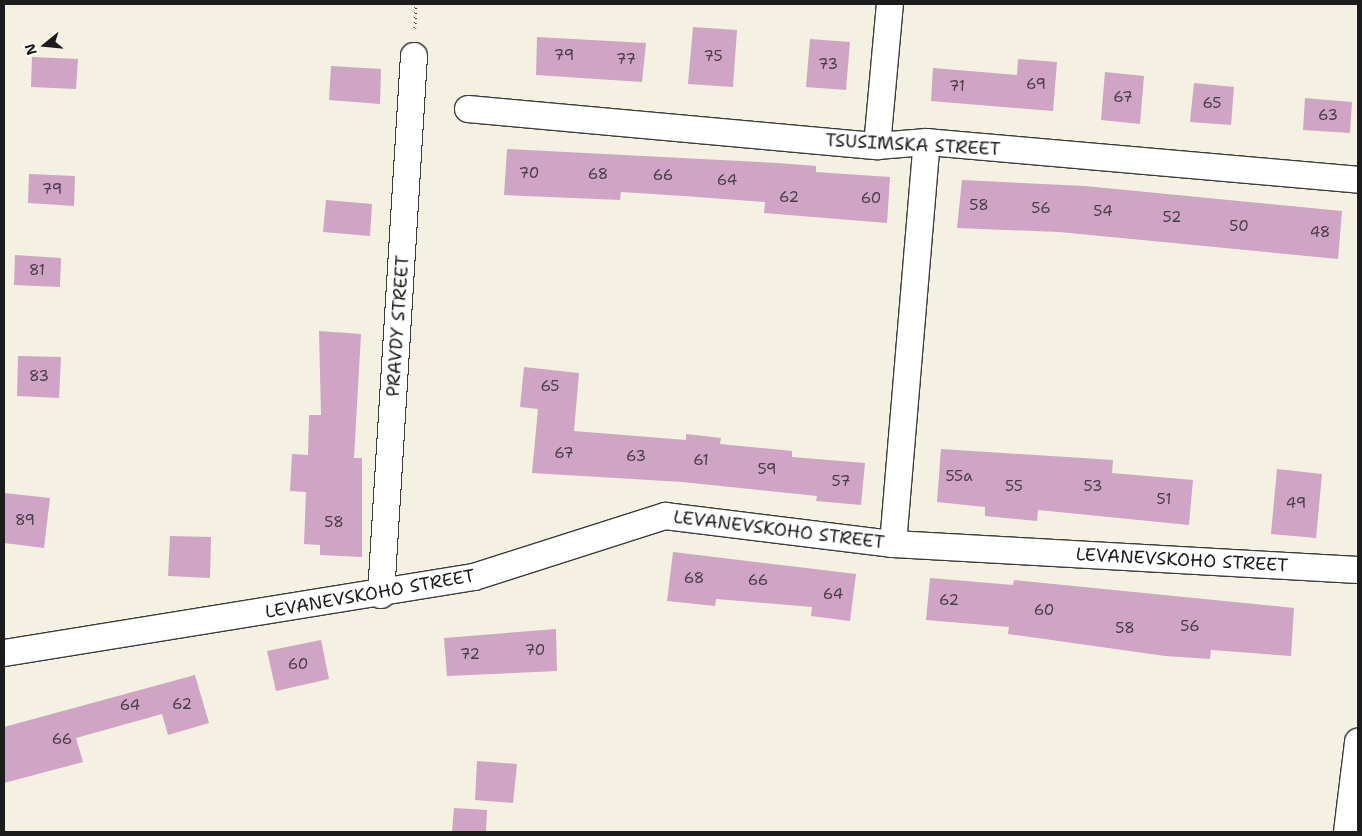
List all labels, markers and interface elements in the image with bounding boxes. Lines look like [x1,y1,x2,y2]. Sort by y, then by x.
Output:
north arrow [20,20,70,70]
text: N [20,41,41,57]
house number: 79 [554,47,574,65]
house number: 75 [703,48,723,66]
house number: 77 [616,51,636,69]
house number: 73 [818,56,838,74]
house number: 69 [1026,76,1046,94]
house number: 71 [949,78,965,96]
house number: 67 [1113,89,1133,107]
house number: 65 [1202,95,1222,113]
house number: 63 [1318,107,1338,125]
street label: TSUSIMSKA STREET [825,130,1001,160]
house number: 70 [519,165,539,183]
house number: 68 [588,166,608,184]
house number: 66 [653,167,673,185]
house number: 64 [717,172,737,190]
house number: 79 [42,181,62,199]
house number: 62 [779,189,799,207]
house number: 60 [861,190,881,208]
house number: 58 [969,197,989,215]
house number: 56 [1031,200,1051,218]
house number: 54 [1093,203,1113,221]
house number: 52 [1163,209,1181,227]
house number: 50 [1229,218,1249,236]
house number: 48 [1310,224,1330,242]
street label: PRAVDY STREET [382,255,414,397]
house number: 81 [29,262,45,280]
house number: 83 [29,368,49,386]
house number: 65 [540,378,560,396]
house number: 67 [554,445,574,463]
house number: 63 [626,448,646,466]
house number: 61 [693,452,709,470]
house number: 59 [758,461,776,479]
house number: 55а [945,468,973,486]
house number: 57 [832,473,850,491]
house number: 55 [1005,478,1023,496]
house number: 53 [1084,478,1102,496]
house number: 51 [1157,491,1171,509]
house number: 49 [1286,495,1306,513]
street label: LEVANEVSKOHO STREET [672,506,886,554]
house number: 89 [15,512,35,530]
house number: 58 [324,514,344,532]
street label: LEVANEVSKOHO STREET [1075,544,1289,576]
street label: LEVANEVSKOHO STREET [263,565,477,623]
house number: 68 [684,570,704,588]
house number: 66 [748,572,768,590]
house number: 64 [823,586,843,604]
house number: 62 [939,592,959,610]
house number: 60 [1034,602,1054,620]
house number: 56 [1180,618,1200,636]
house number: 58 [1115,620,1135,638]
house number: 70 [525,642,545,660]
house number: 72 [460,646,480,664]
house number: 60 [288,656,308,674]
house number: 62 [172,696,192,714]
house number: 64 [120,697,140,715]
house number: 66 [52,731,72,749]

